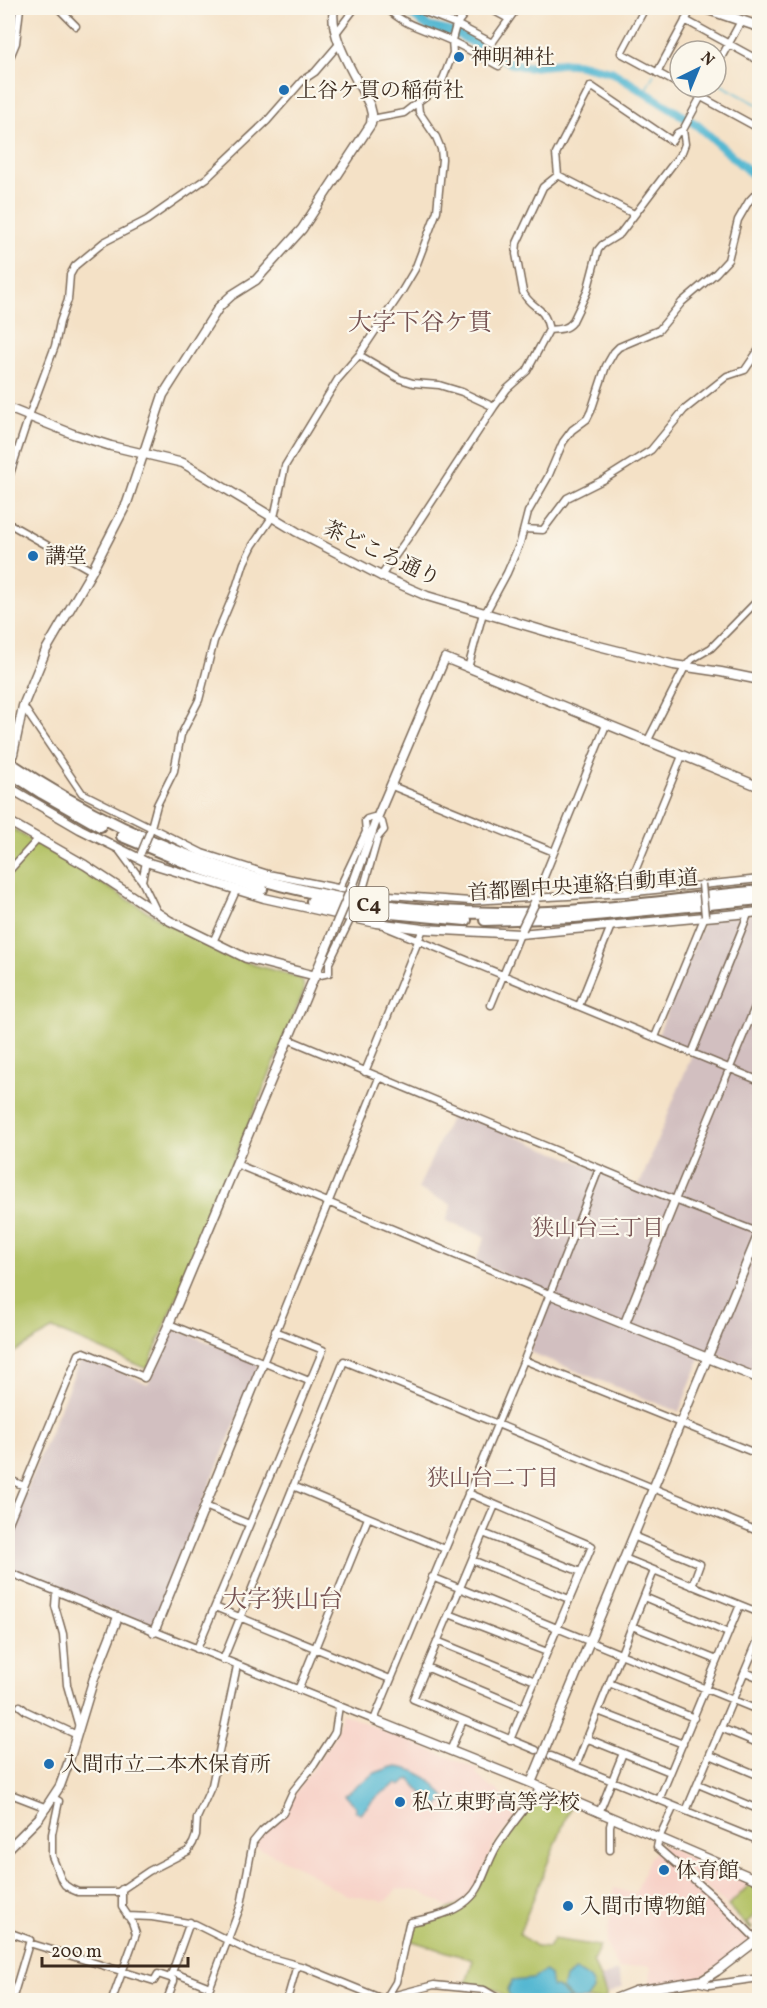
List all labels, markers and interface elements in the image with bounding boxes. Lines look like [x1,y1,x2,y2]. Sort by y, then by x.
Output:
north arrow [668,39,728,99]
place label: 神明神社 [471,44,555,73]
text: N [695,47,719,72]
marker: 神明神社 [452,50,466,64]
place label: 上谷ケ貫の稲荷社 [296,77,464,106]
marker: 上谷ケ貫の稲荷社 [277,83,291,97]
district label: 大字下谷ケ貫 [348,307,492,341]
street label: 茶どころ通り [318,515,445,594]
place label: 講堂 [45,543,87,572]
marker: 講堂 [26,549,40,563]
street label: 首都圏中央連絡自動車道 [467,864,699,909]
road number: C4 [350,887,388,921]
district label: 狭山台三丁目 [532,1214,664,1245]
district label: 狭山台二丁目 [427,1464,559,1495]
district label: 大字狭山台 [223,1584,343,1618]
place label: 入間市立二本木保育所 [61,1751,271,1780]
marker: 入間市立二本木保育所 [42,1757,56,1771]
place label: 私立東野高等学校 [412,1789,580,1818]
marker: 私立東野高等学校 [393,1795,407,1809]
place label: 体育館 [676,1857,739,1886]
marker: 体育館 [657,1863,671,1877]
place label: 入間市博物館 [580,1893,706,1922]
marker: 入間市博物館 [561,1899,575,1913]
scale bar [42,1930,188,1968]
text: 200 m [51,1940,102,1965]

